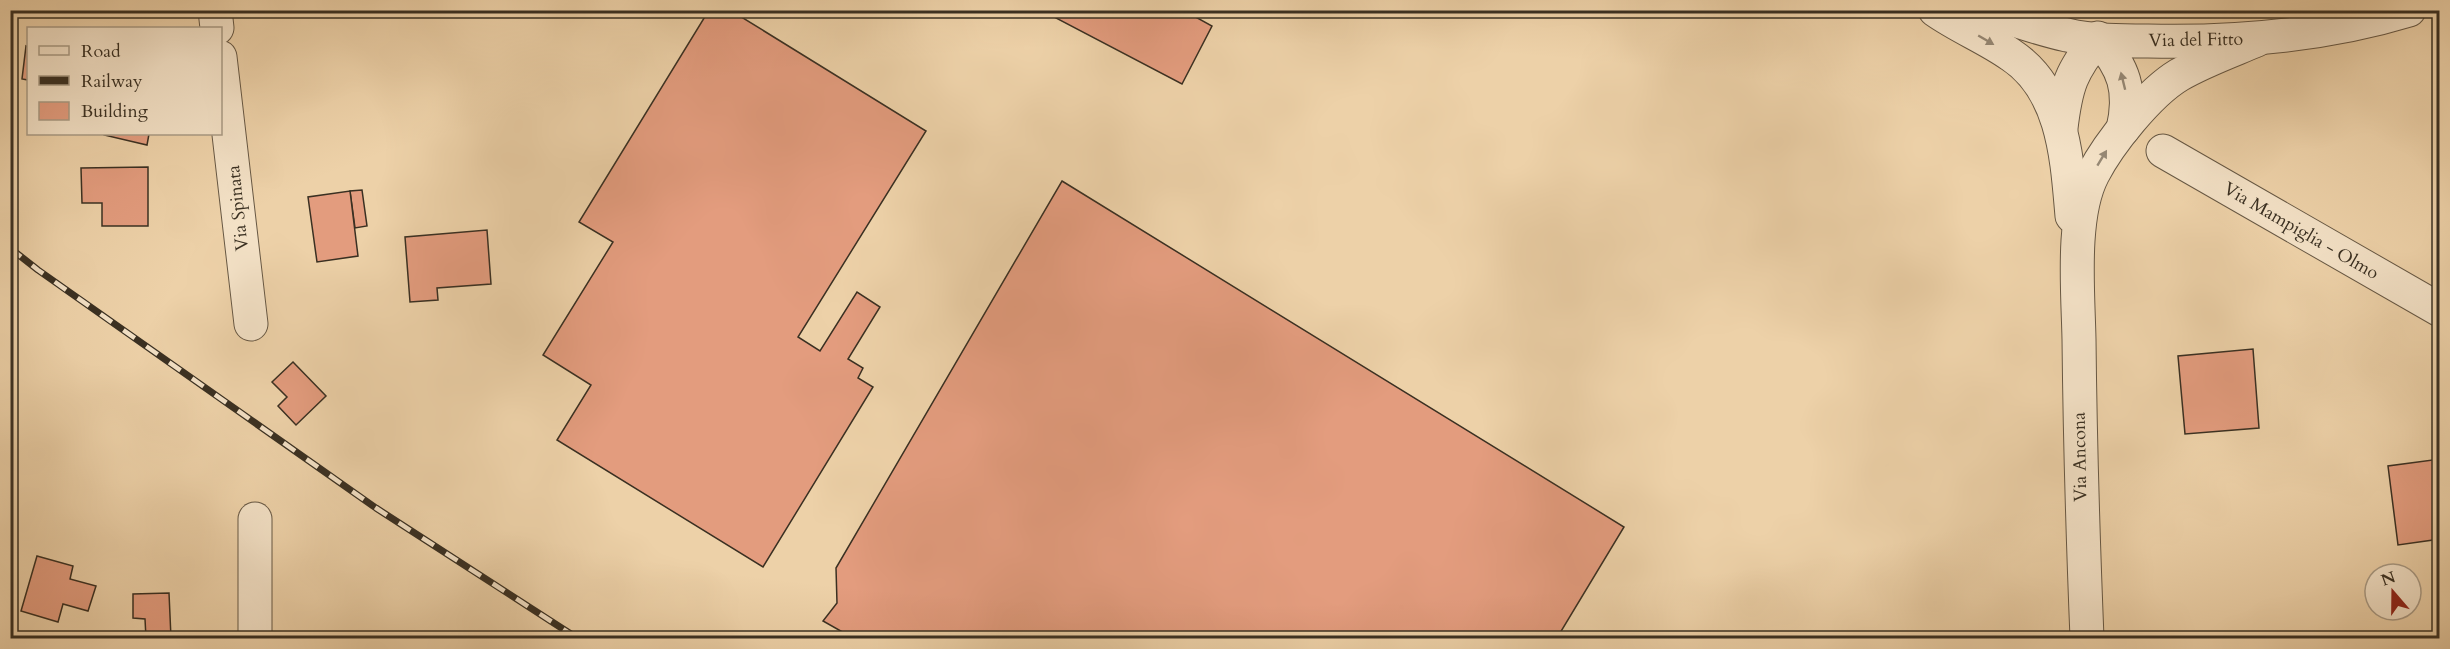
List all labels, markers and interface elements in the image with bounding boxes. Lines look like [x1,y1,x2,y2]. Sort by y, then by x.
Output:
legend [27,27,222,135]
street label: Via del Fitto [2149,27,2244,53]
one-way arrow [1978,35,1995,45]
text: Road [81,39,121,64]
text: Railway [81,69,143,94]
one-way arrow [2118,71,2128,90]
text: Building [81,99,149,124]
one-way arrow [2097,150,2108,166]
street label: Via Spinata [221,164,255,252]
street label: Via Mampiglia - Olmo [2219,176,2384,286]
street label: Via Ancona [2067,412,2093,502]
north arrow [2363,562,2423,622]
text: N [2378,566,2399,592]

